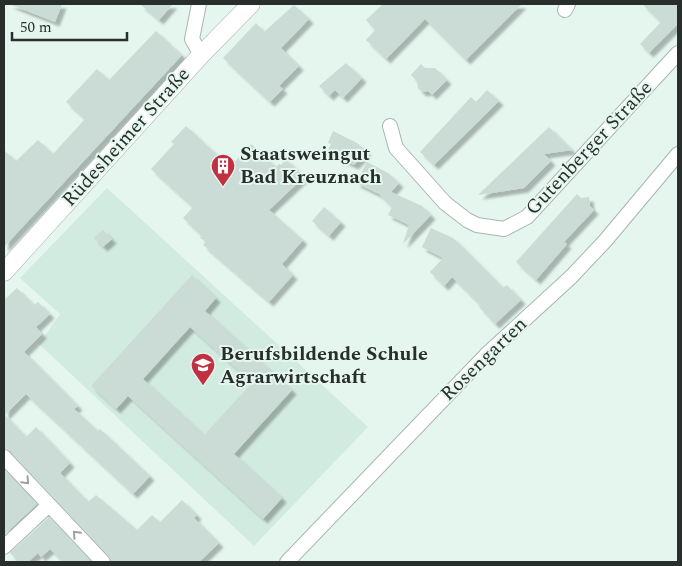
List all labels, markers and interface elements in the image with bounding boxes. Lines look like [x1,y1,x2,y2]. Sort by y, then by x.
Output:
scale bar [12,10,128,42]
text: 50 m [20,16,52,39]
street label: Rüdesheimer Straße [55,60,197,214]
street label: Gutenberger Straße [518,74,660,222]
place label: Staatsweingut Bad Kreuznach [240,139,382,192]
building icon: Staatsweingut Bad Kreuznach [210,153,236,187]
street label: Rosengarten [434,310,534,408]
place label: Berufsbildende Schule Agrarwirtschaft [220,339,428,392]
school or university icon: Berufsbildende Schule Agrarwirtschaft [190,352,216,386]
one-way arrow [21,475,30,484]
one-way arrow [73,530,82,539]

